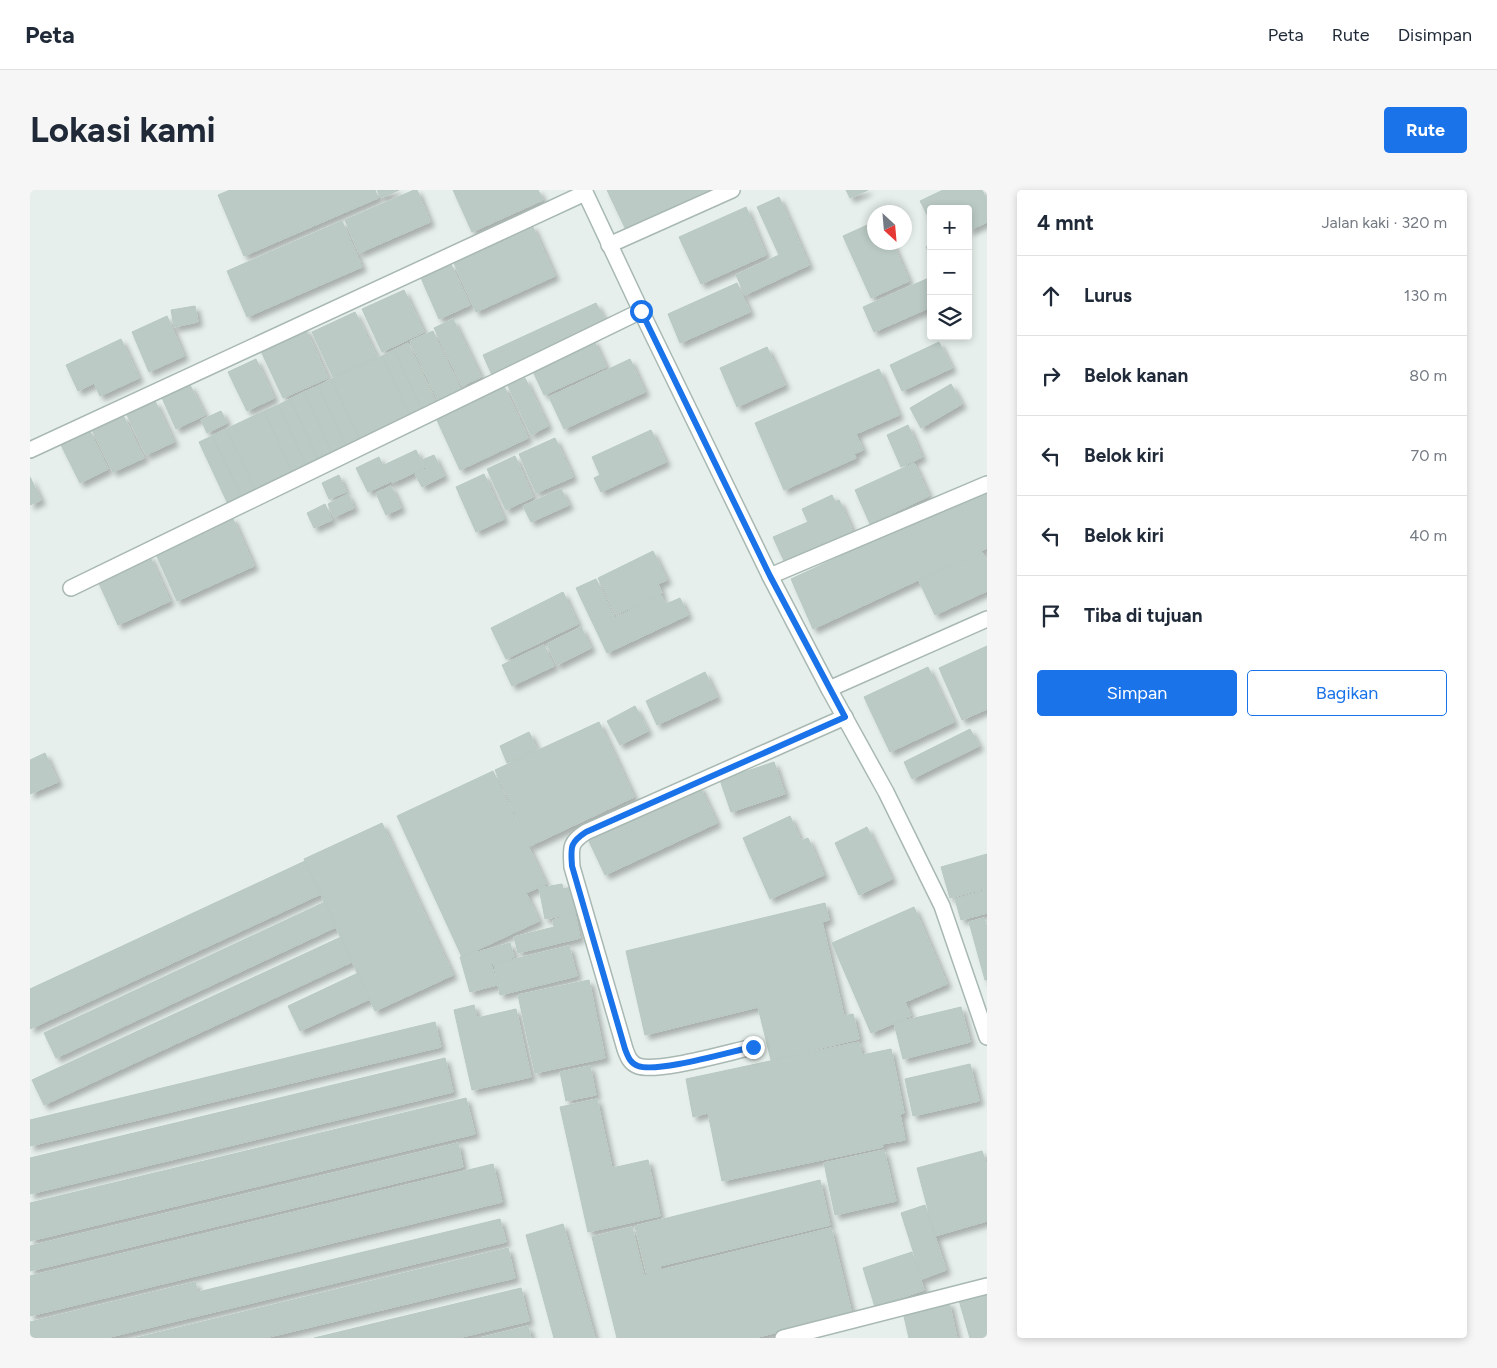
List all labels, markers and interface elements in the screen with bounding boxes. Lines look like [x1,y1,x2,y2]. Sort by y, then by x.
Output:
text: Peta [25,20,75,49]
text: Peta [1268,24,1304,46]
text: Rute [1332,24,1370,46]
text: Disimpan [1398,24,1472,46]
button: Rute [1384,107,1467,153]
text: Lokasi kami [30,109,216,151]
north arrow [867,205,912,250]
map controls [927,205,972,340]
button: + [927,205,972,250]
text: 4 mnt [1037,210,1094,235]
text: Jalan kaki · 320 m [1321,213,1447,232]
button: − [927,250,972,295]
icon: ahead [1037,282,1065,310]
text: Lurus [1084,284,1132,307]
text: 130 m [1404,286,1447,305]
button: layers [927,295,972,340]
route start [630,300,653,323]
icon: right [1037,362,1065,390]
text: Belok kanan [1084,364,1188,387]
text: 80 m [1409,366,1447,385]
icon: left [1037,442,1065,470]
text: Belok kiri [1084,444,1164,467]
text: 70 m [1411,446,1447,465]
icon: left [1037,522,1065,550]
text: Belok kiri [1084,524,1164,547]
text: 40 m [1409,526,1447,545]
icon: arrive [1037,602,1065,630]
text: Tiba di tujuan [1084,604,1203,627]
button: Simpan [1037,670,1237,716]
button: Bagikan [1247,670,1447,716]
route end [742,1036,765,1059]

